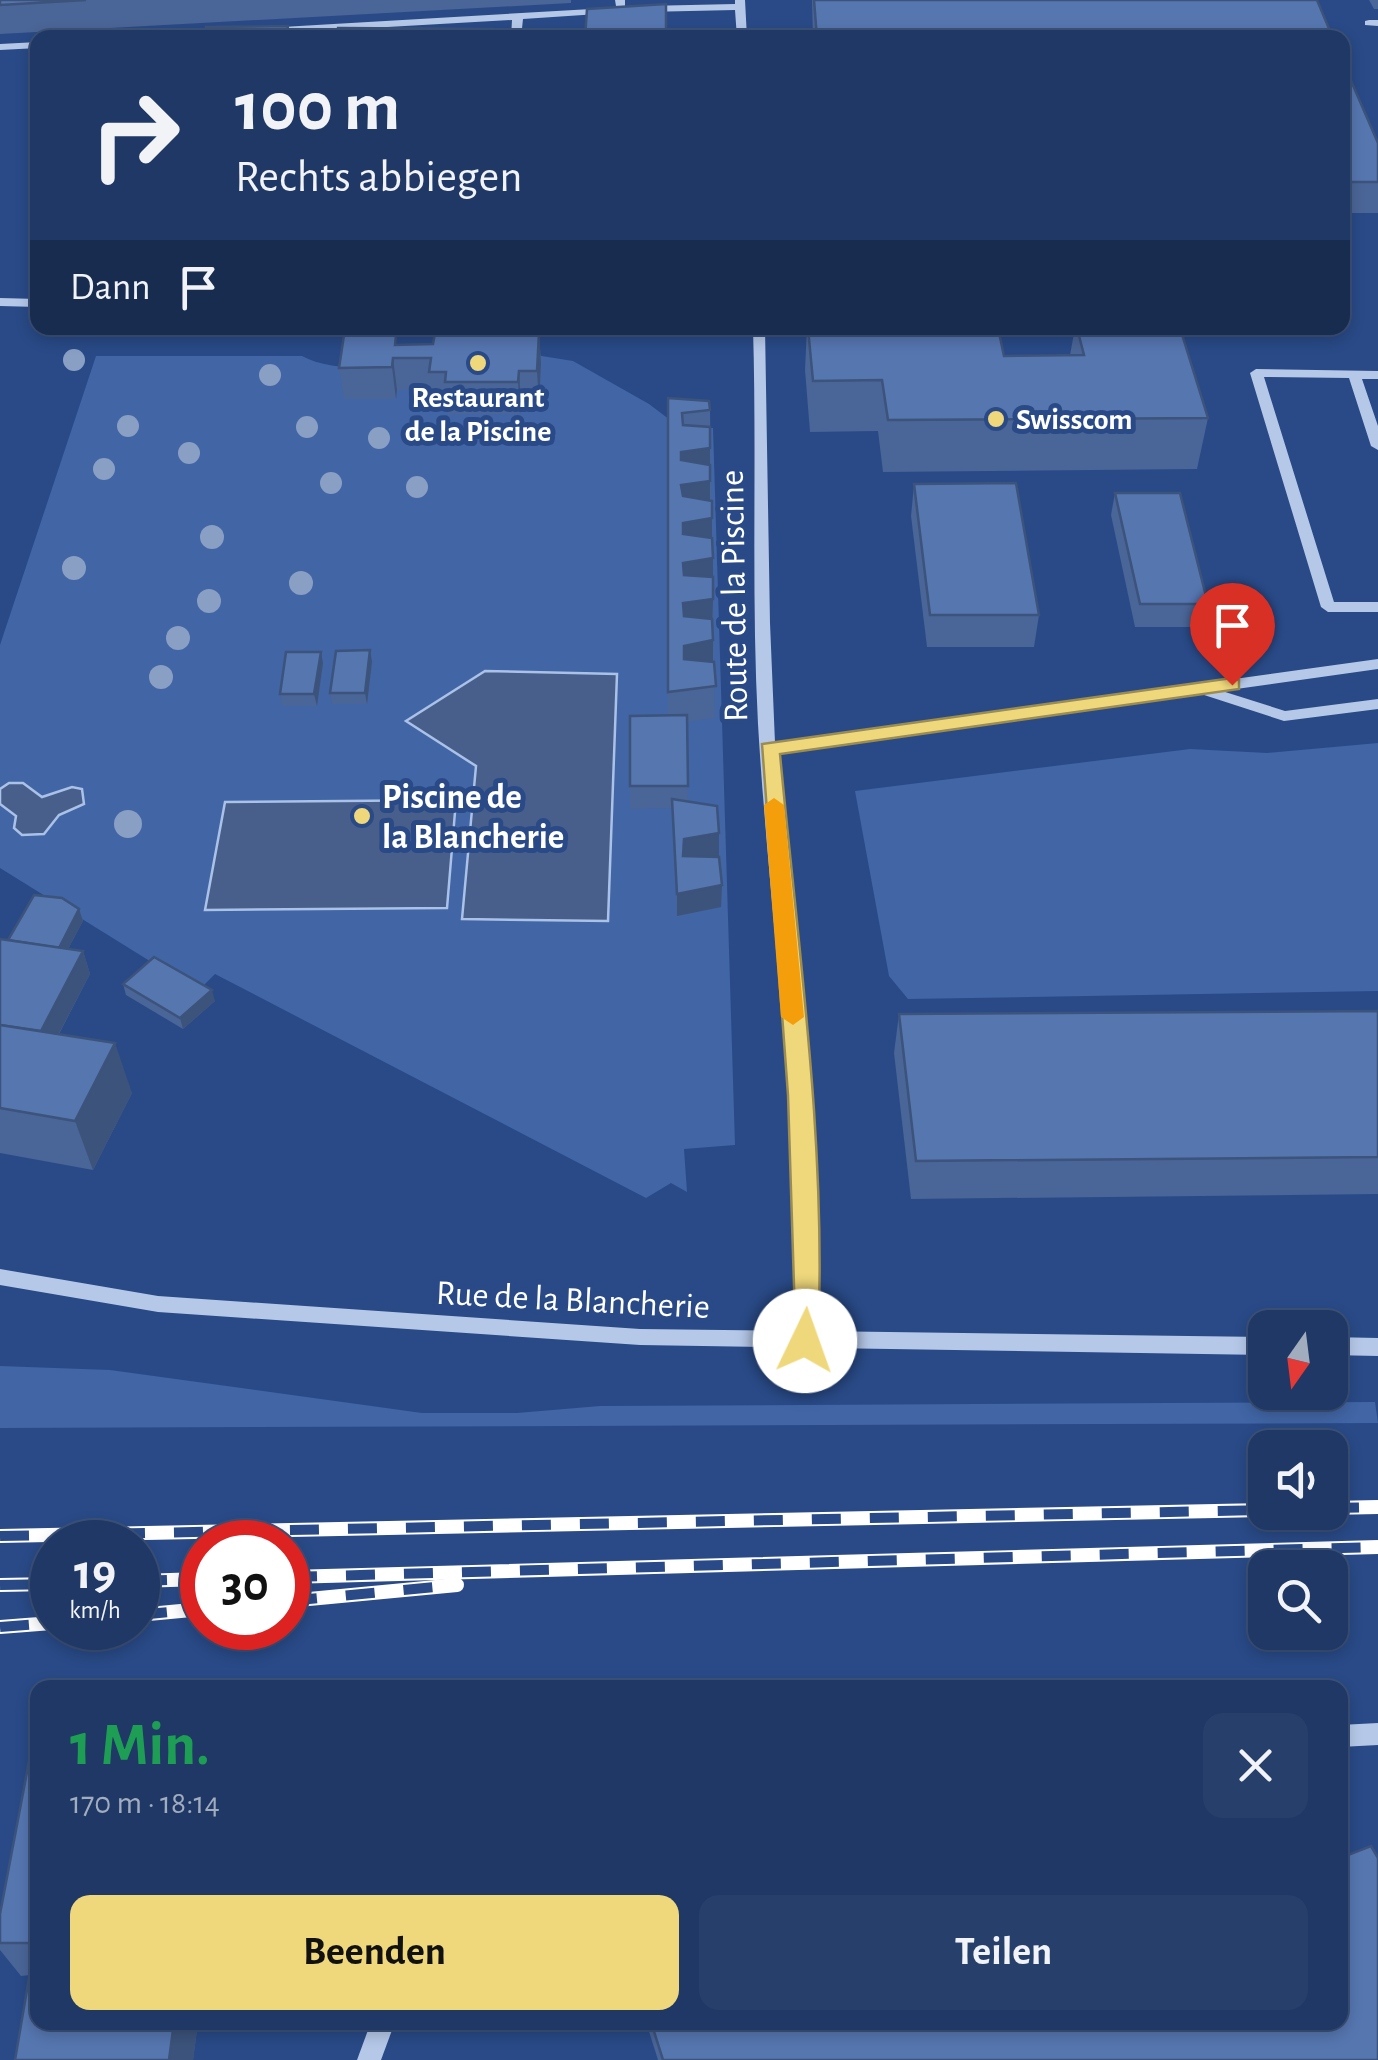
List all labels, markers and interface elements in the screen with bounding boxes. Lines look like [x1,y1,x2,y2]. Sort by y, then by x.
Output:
icon: right [70,70,200,200]
text: 100 m [235,73,400,143]
text: Rechts abbiegen [235,155,522,200]
icon: arrive [171,260,226,315]
text: Dann [70,269,151,307]
marker: Restaurant de la Piscine [467,352,489,374]
place label: Restaurant de la Piscine [405,383,551,447]
place label: Swisscom [1016,405,1133,435]
marker: Swisscom [985,408,1007,430]
street label: Route de la Piscine [715,470,754,722]
pin [1190,583,1275,686]
icon: arrive [1205,598,1260,653]
place label: Piscine de la Blancherie [382,780,564,855]
marker: Piscine de la Blancherie [351,805,373,827]
street label: Rue de la Blancherie [435,1276,711,1325]
position arrow [753,1289,857,1393]
north arrow [1248,1310,1348,1410]
map controls [1248,1310,1348,1650]
button: sound [1248,1430,1348,1530]
speed limit sign: 30 [180,1520,310,1650]
text: 19 [74,1548,116,1598]
button: search [1248,1550,1348,1650]
text: km/h [69,1598,121,1623]
button: close [1203,1713,1308,1818]
text: 1 Min. [70,1716,210,1776]
text: 170 m · 18:14 [70,1787,220,1819]
button: Beenden [70,1895,679,2010]
button: Teilen [699,1895,1308,2010]

